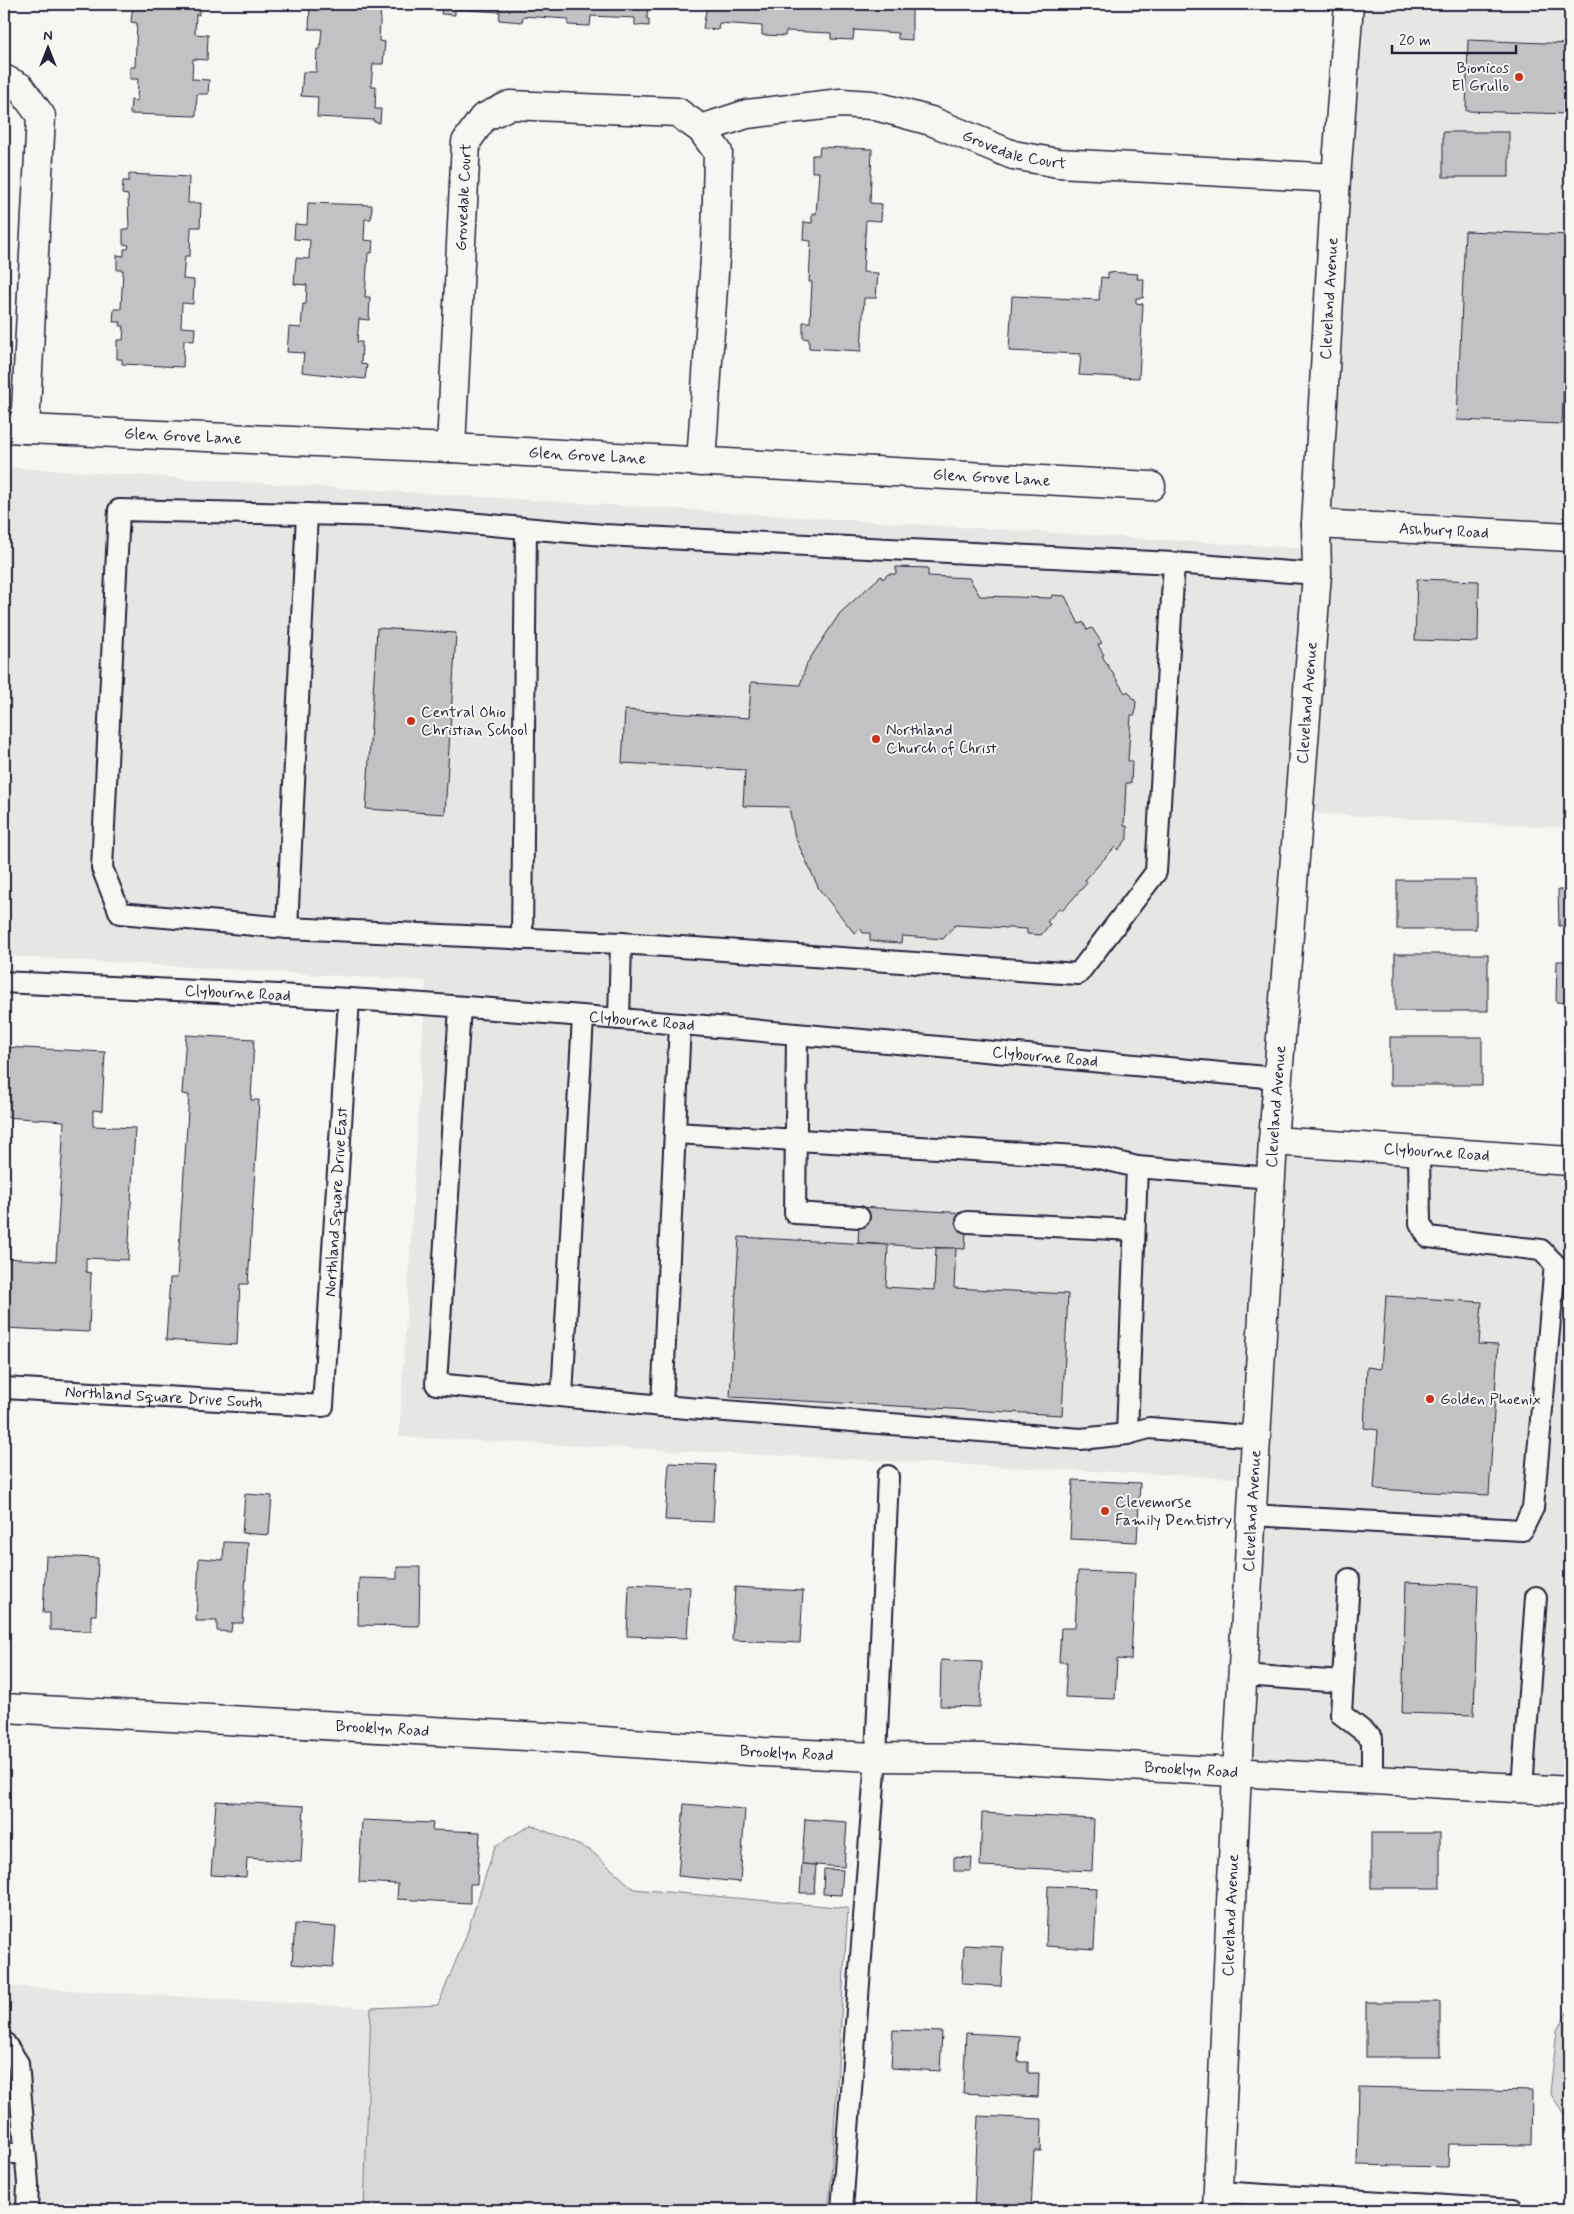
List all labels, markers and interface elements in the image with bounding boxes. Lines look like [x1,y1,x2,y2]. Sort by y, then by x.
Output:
north arrow [22,22,72,72]
scale bar [1392,22,1515,54]
text: N [43,27,53,45]
text: 20 m [1399,31,1431,51]
place label: Bionicos El Grullo [1451,58,1509,97]
marker: Bionicos El Grullo [1513,71,1525,83]
street label: Grovedale Court [959,125,1067,174]
street label: Grovedale Court [450,143,476,252]
street label: Cleveland Avenue [1315,237,1343,360]
street label: Glen Grove Lane [123,423,243,449]
street label: Glen Grove Lane [528,442,647,469]
street label: Glen Grove Lane [932,464,1052,491]
street label: Ashbury Road [1398,518,1489,543]
street label: Cleveland Avenue [1292,641,1322,765]
place label: Central Ohio Christian School [421,702,528,741]
marker: Central Ohio Christian School [405,715,417,727]
place label: Northland Church of Christ [886,720,996,759]
marker: Northland Church of Christ [870,733,882,745]
street label: Clybourne Road [184,980,291,1006]
street label: Clybourne Road [588,1006,696,1036]
street label: Clybourne Road [991,1041,1099,1072]
street label: Cleveland Avenue [1261,1045,1291,1168]
street label: Northland Square Drive East [319,1106,353,1298]
street label: Clybourne Road [1383,1138,1490,1166]
street label: Northland Square Drive South [64,1381,263,1413]
place label: Golden Phoenix [1440,1389,1541,1410]
marker: Golden Phoenix [1424,1393,1436,1405]
street label: Cleveland Avenue [1238,1449,1266,1573]
place label: Clevemorse Family Dentistry [1115,1492,1232,1531]
marker: Clevemorse Family Dentistry [1099,1505,1111,1517]
street label: Brooklyn Road [335,1715,430,1741]
street label: Brooklyn Road [739,1740,834,1766]
street label: Brooklyn Road [1144,1757,1239,1783]
street label: Cleveland Avenue [1217,1854,1244,1977]

